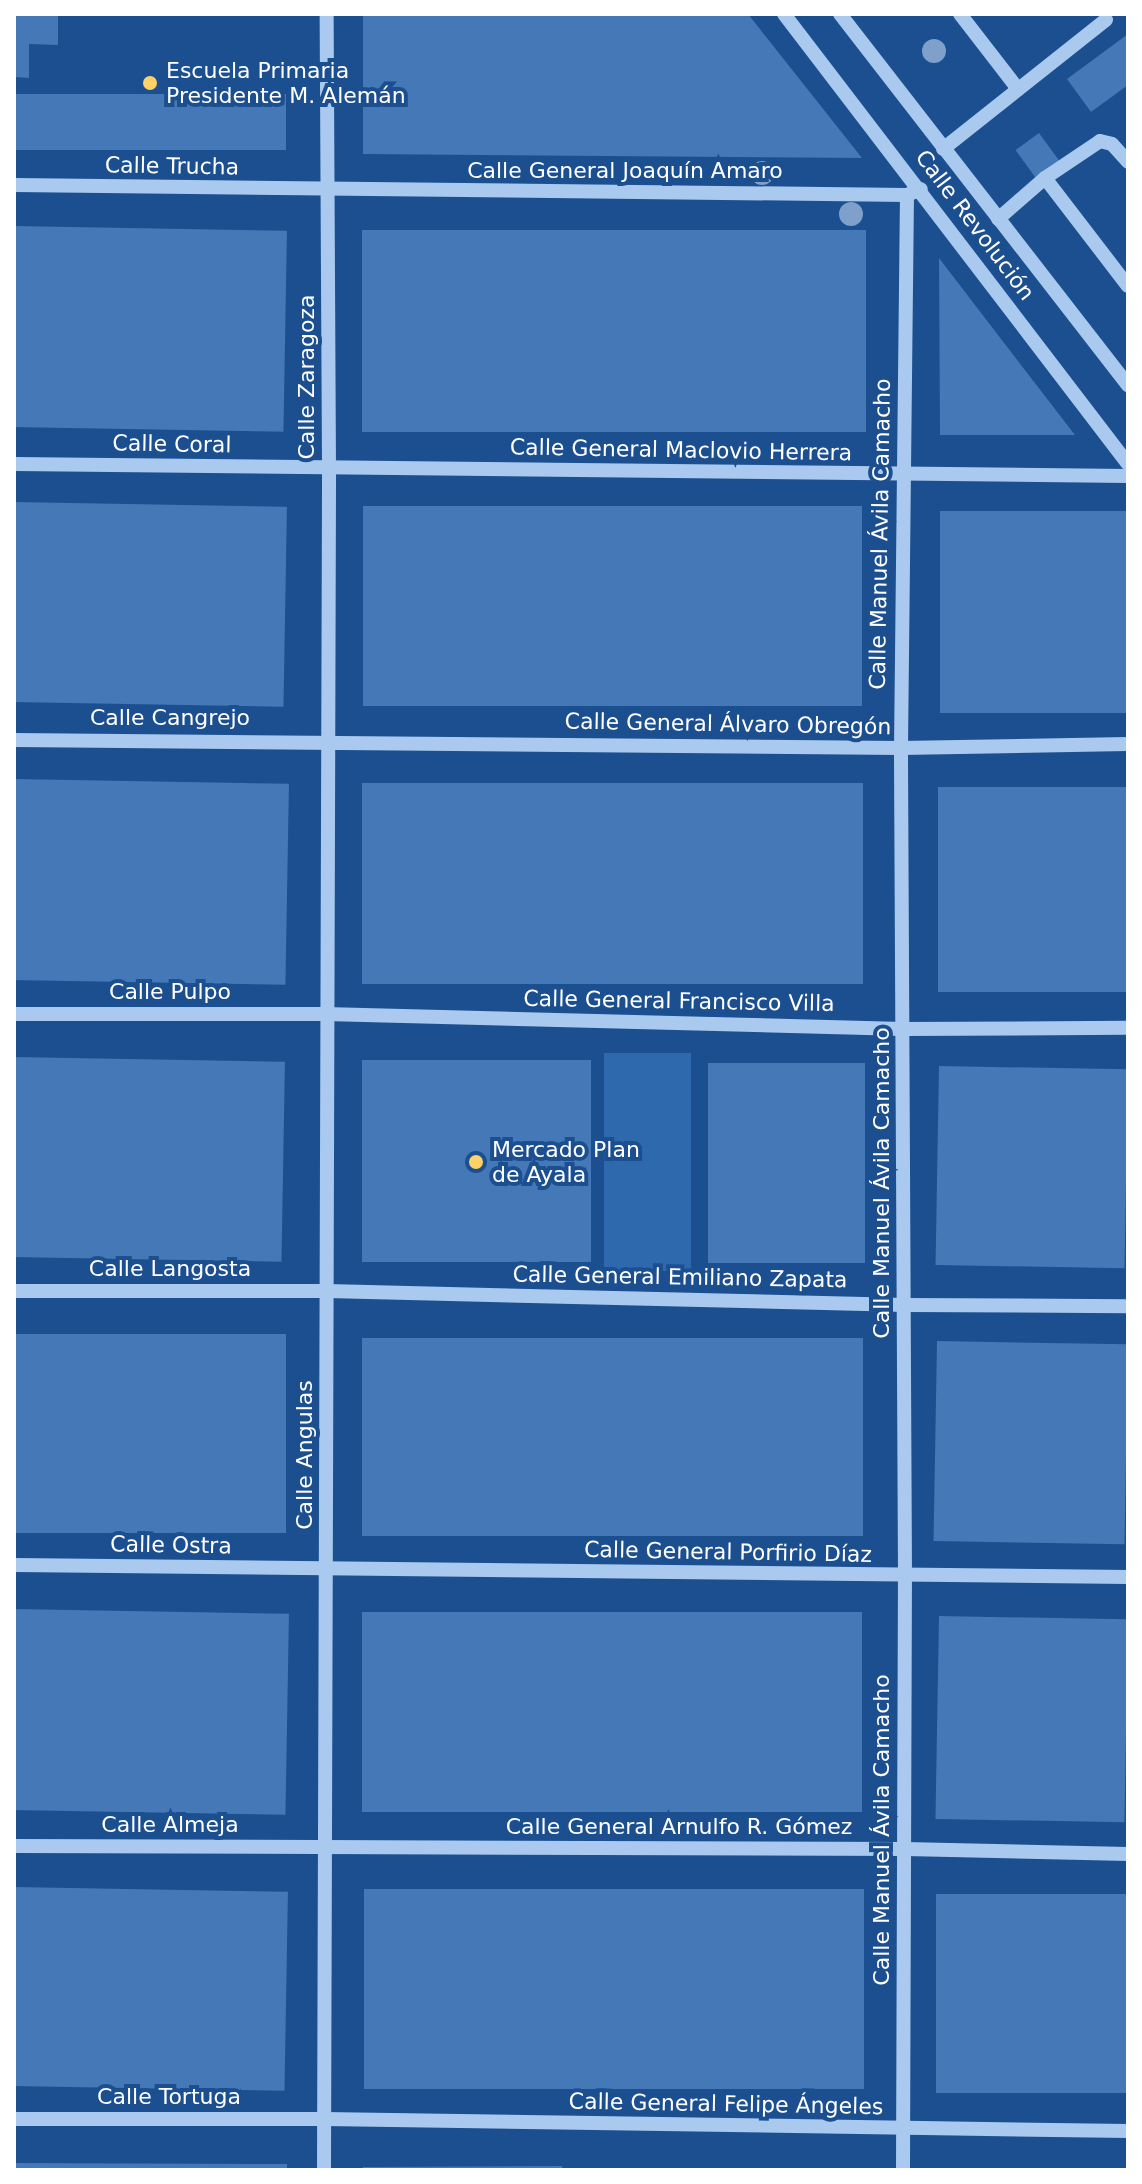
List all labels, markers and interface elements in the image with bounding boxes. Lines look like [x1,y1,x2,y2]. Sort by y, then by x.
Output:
place label: Escuela Primaria Presidente M. Alemán [166,57,406,108]
marker: Escuela Primaria Presidente M. Alemán [141,74,159,92]
street label: Calle Revolución [910,145,1040,305]
street label: Calle Trucha [105,152,239,180]
street label: Calle General Joaquín Amaro [467,158,783,184]
street label: Calle Zaragoza [294,294,320,460]
street label: Calle Manuel Ávila Camacho [864,378,896,690]
street label: Calle Coral [112,430,232,458]
street label: Calle General Maclovio Herrera [510,434,852,466]
street label: Calle Cangrejo [90,705,250,731]
street label: Calle General Álvaro Obregón [564,708,892,740]
street label: Calle Pulpo [109,979,231,1005]
street label: Calle General Francisco Villa [523,985,835,1017]
street label: Calle Manuel Ávila Camacho [869,1027,895,1339]
place label: Mercado Plan de Ayala [492,1136,640,1188]
marker: Mercado Plan de Ayala [467,1153,485,1171]
street label: Calle Langosta [89,1256,251,1282]
street label: Calle General Emiliano Zapata [512,1261,848,1293]
street label: Calle Angulas [292,1380,318,1530]
street label: Calle Ostra [110,1531,232,1559]
street label: Calle General Porfirio Díaz [584,1536,872,1568]
street label: Calle Manuel Ávila Camacho [869,1674,895,1986]
street label: Calle Almeja [101,1812,239,1838]
street label: Calle General Arnulfo R. Gómez [506,1814,852,1840]
street label: Calle Tortuga [97,2084,241,2110]
street label: Calle General Felipe Ángeles [568,2088,884,2120]

